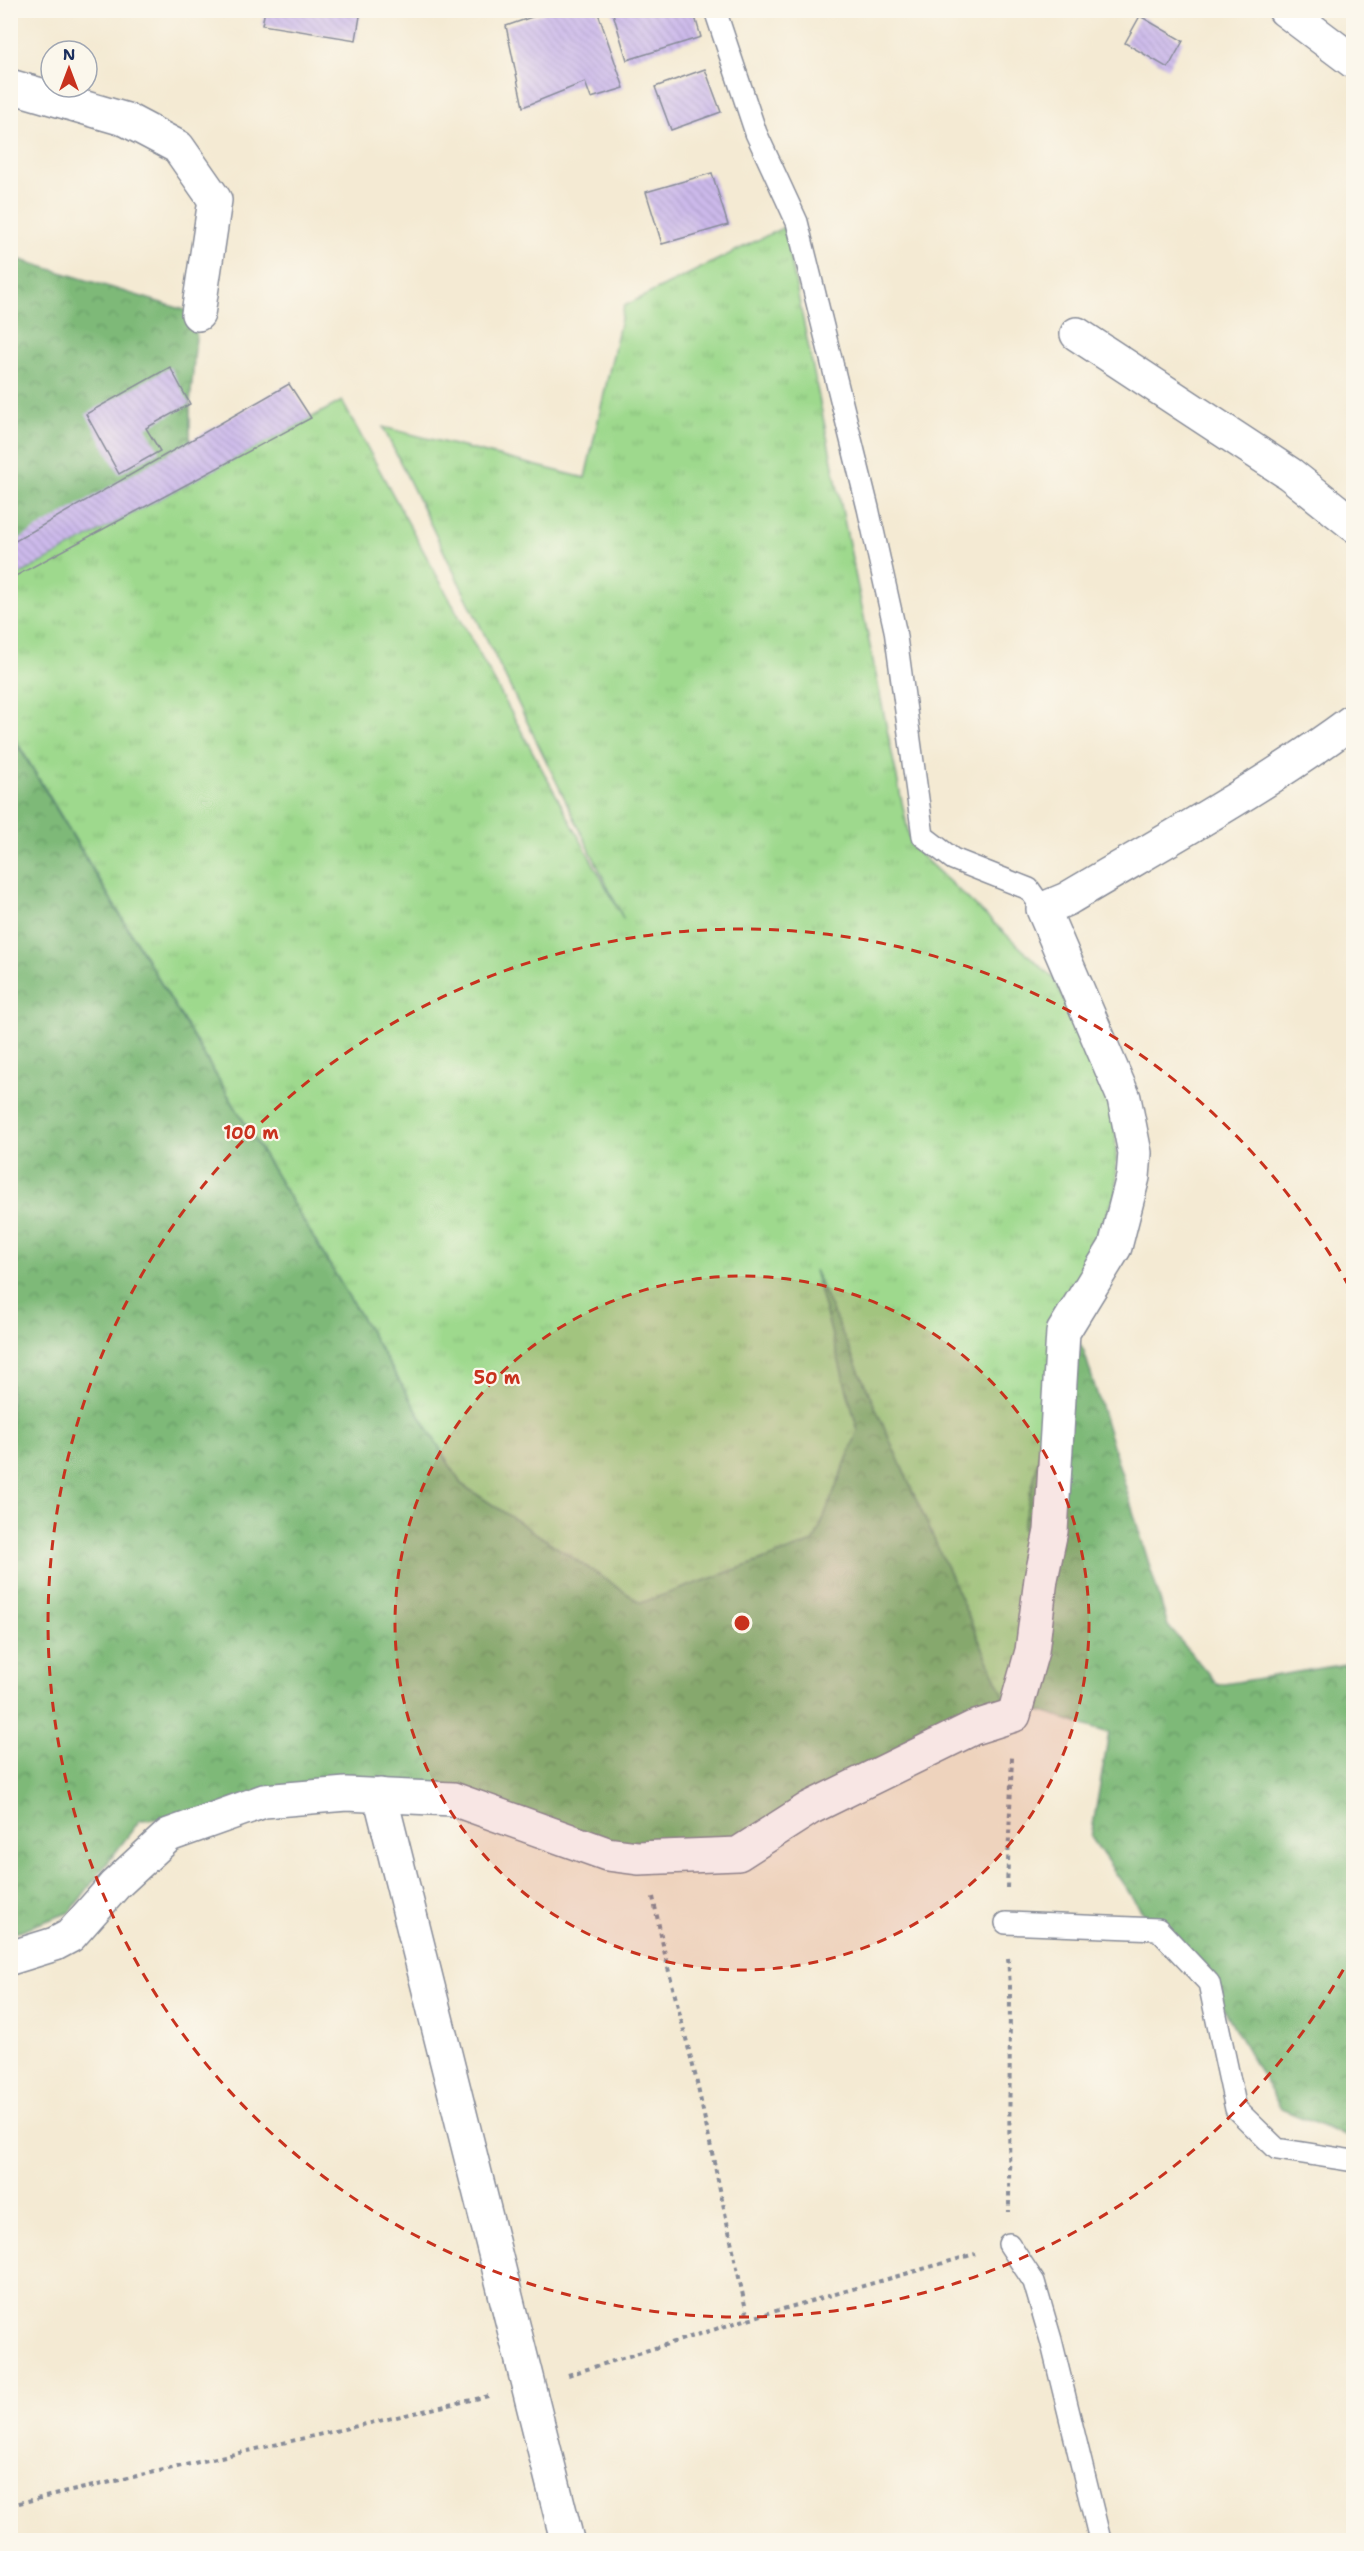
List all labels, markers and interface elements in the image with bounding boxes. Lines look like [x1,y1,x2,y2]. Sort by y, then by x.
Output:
north arrow [39,39,99,99]
text: N [63,44,75,65]
text: 100 m [223,1121,279,1145]
text: 50 m [474,1366,521,1390]
centre of rings [732,1613,752,1633]

